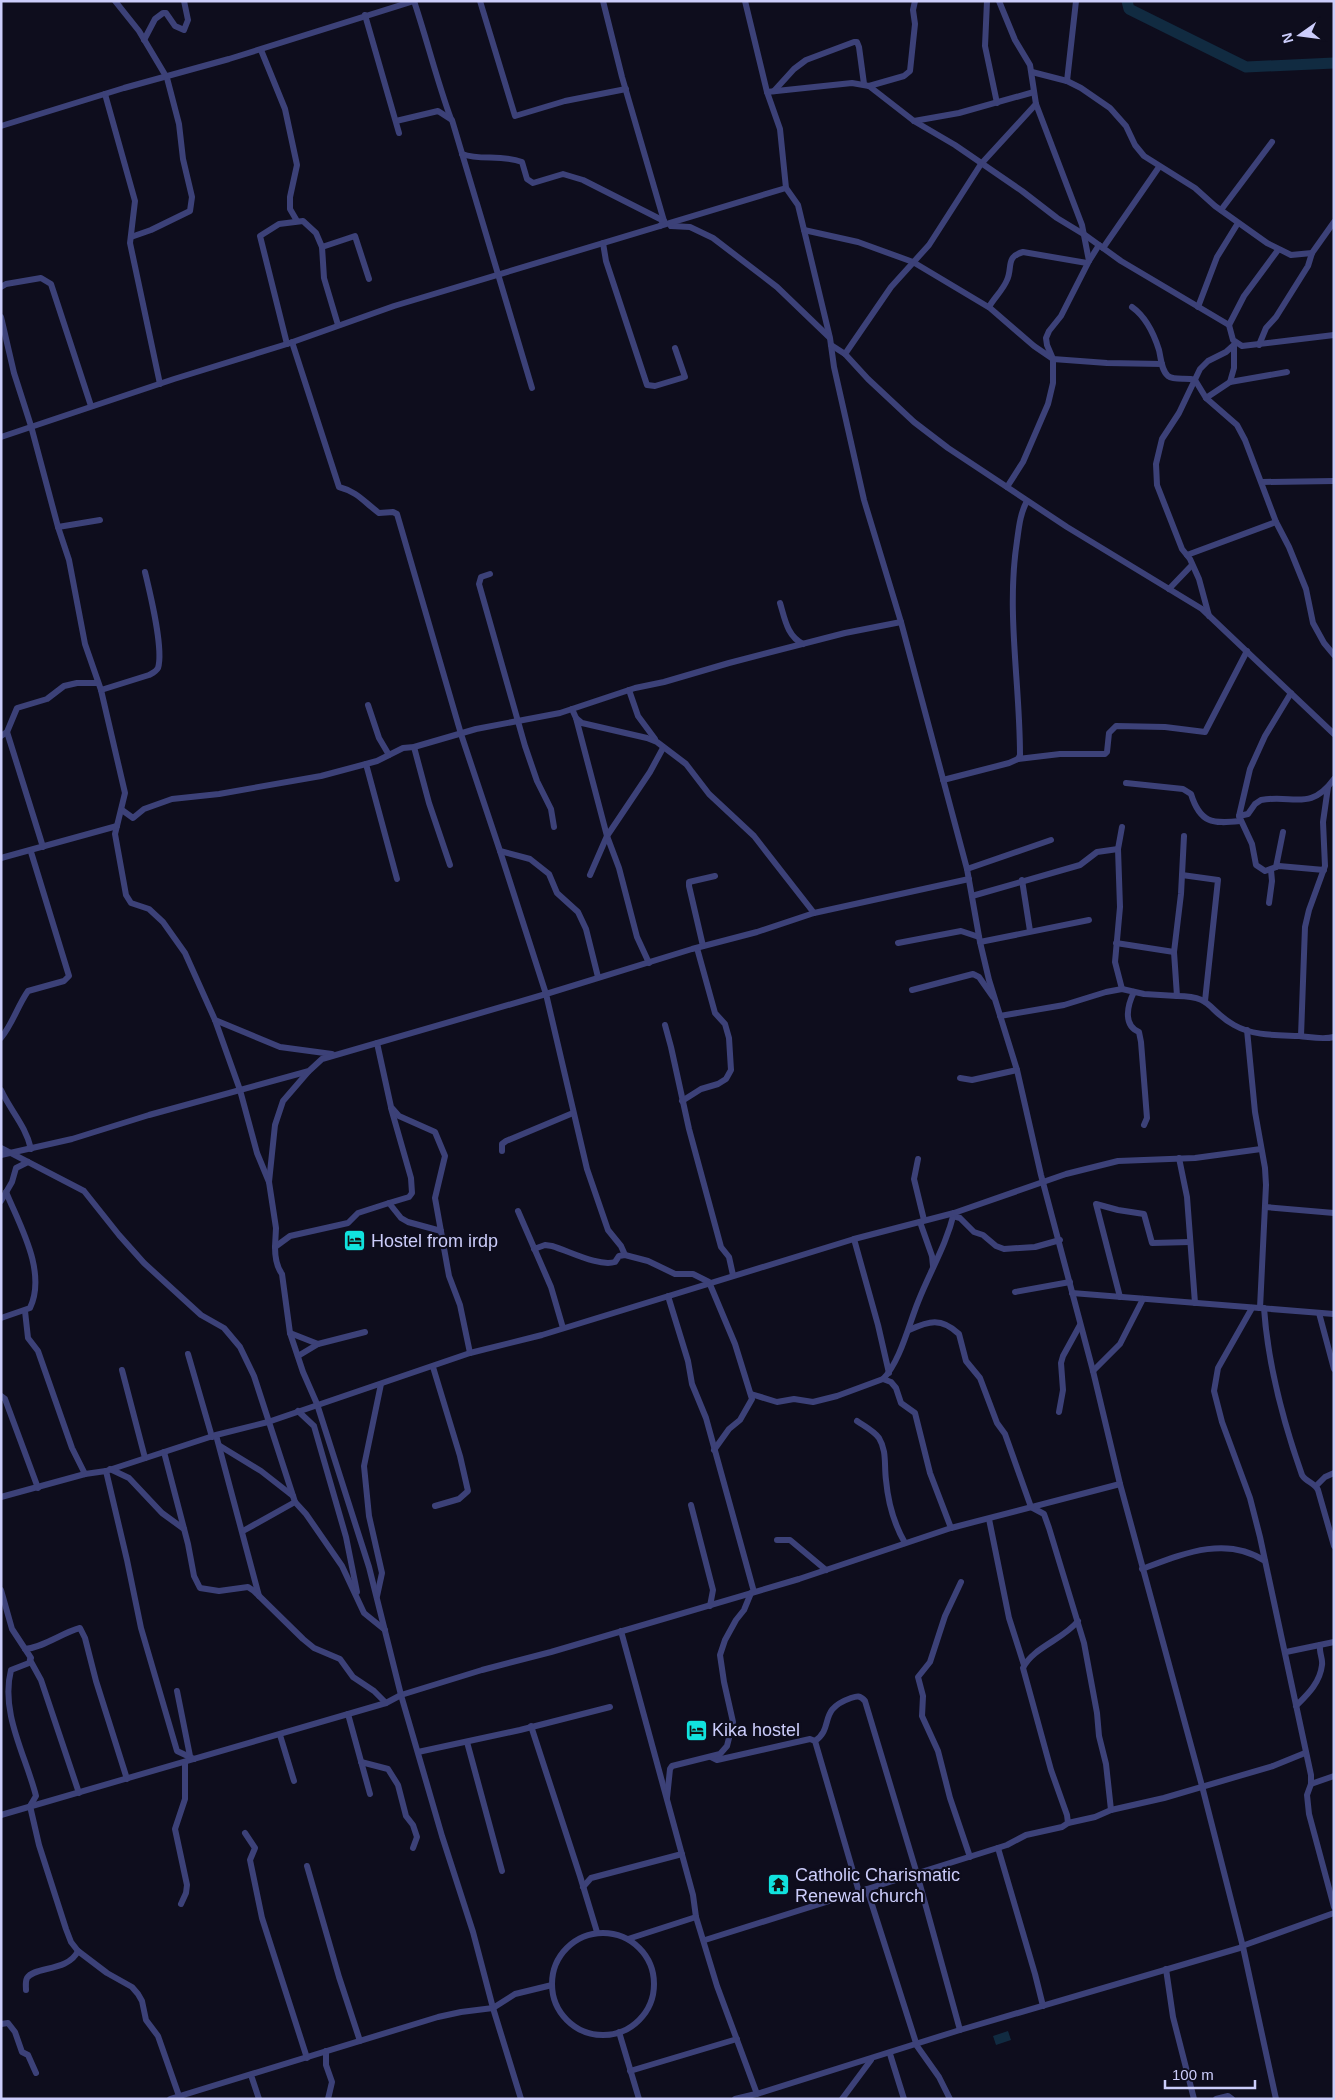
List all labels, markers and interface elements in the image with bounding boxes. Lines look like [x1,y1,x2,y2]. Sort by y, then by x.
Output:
north arrow [1275,10,1325,60]
text: N [1278,31,1296,45]
hotel icon: Hostel from irdp [343,1229,367,1253]
place label: Hostel from irdp [371,1231,498,1251]
hotel icon: Kika hostel [684,1718,708,1742]
place label: Kika hostel [712,1720,800,1740]
place label: Catholic Charismatic Renewal church [795,1865,960,1906]
temple icon: Catholic Charismatic Renewal church [767,1873,791,1897]
scale bar [1165,2058,1255,2090]
text: 100 m [1172,2066,1214,2083]

